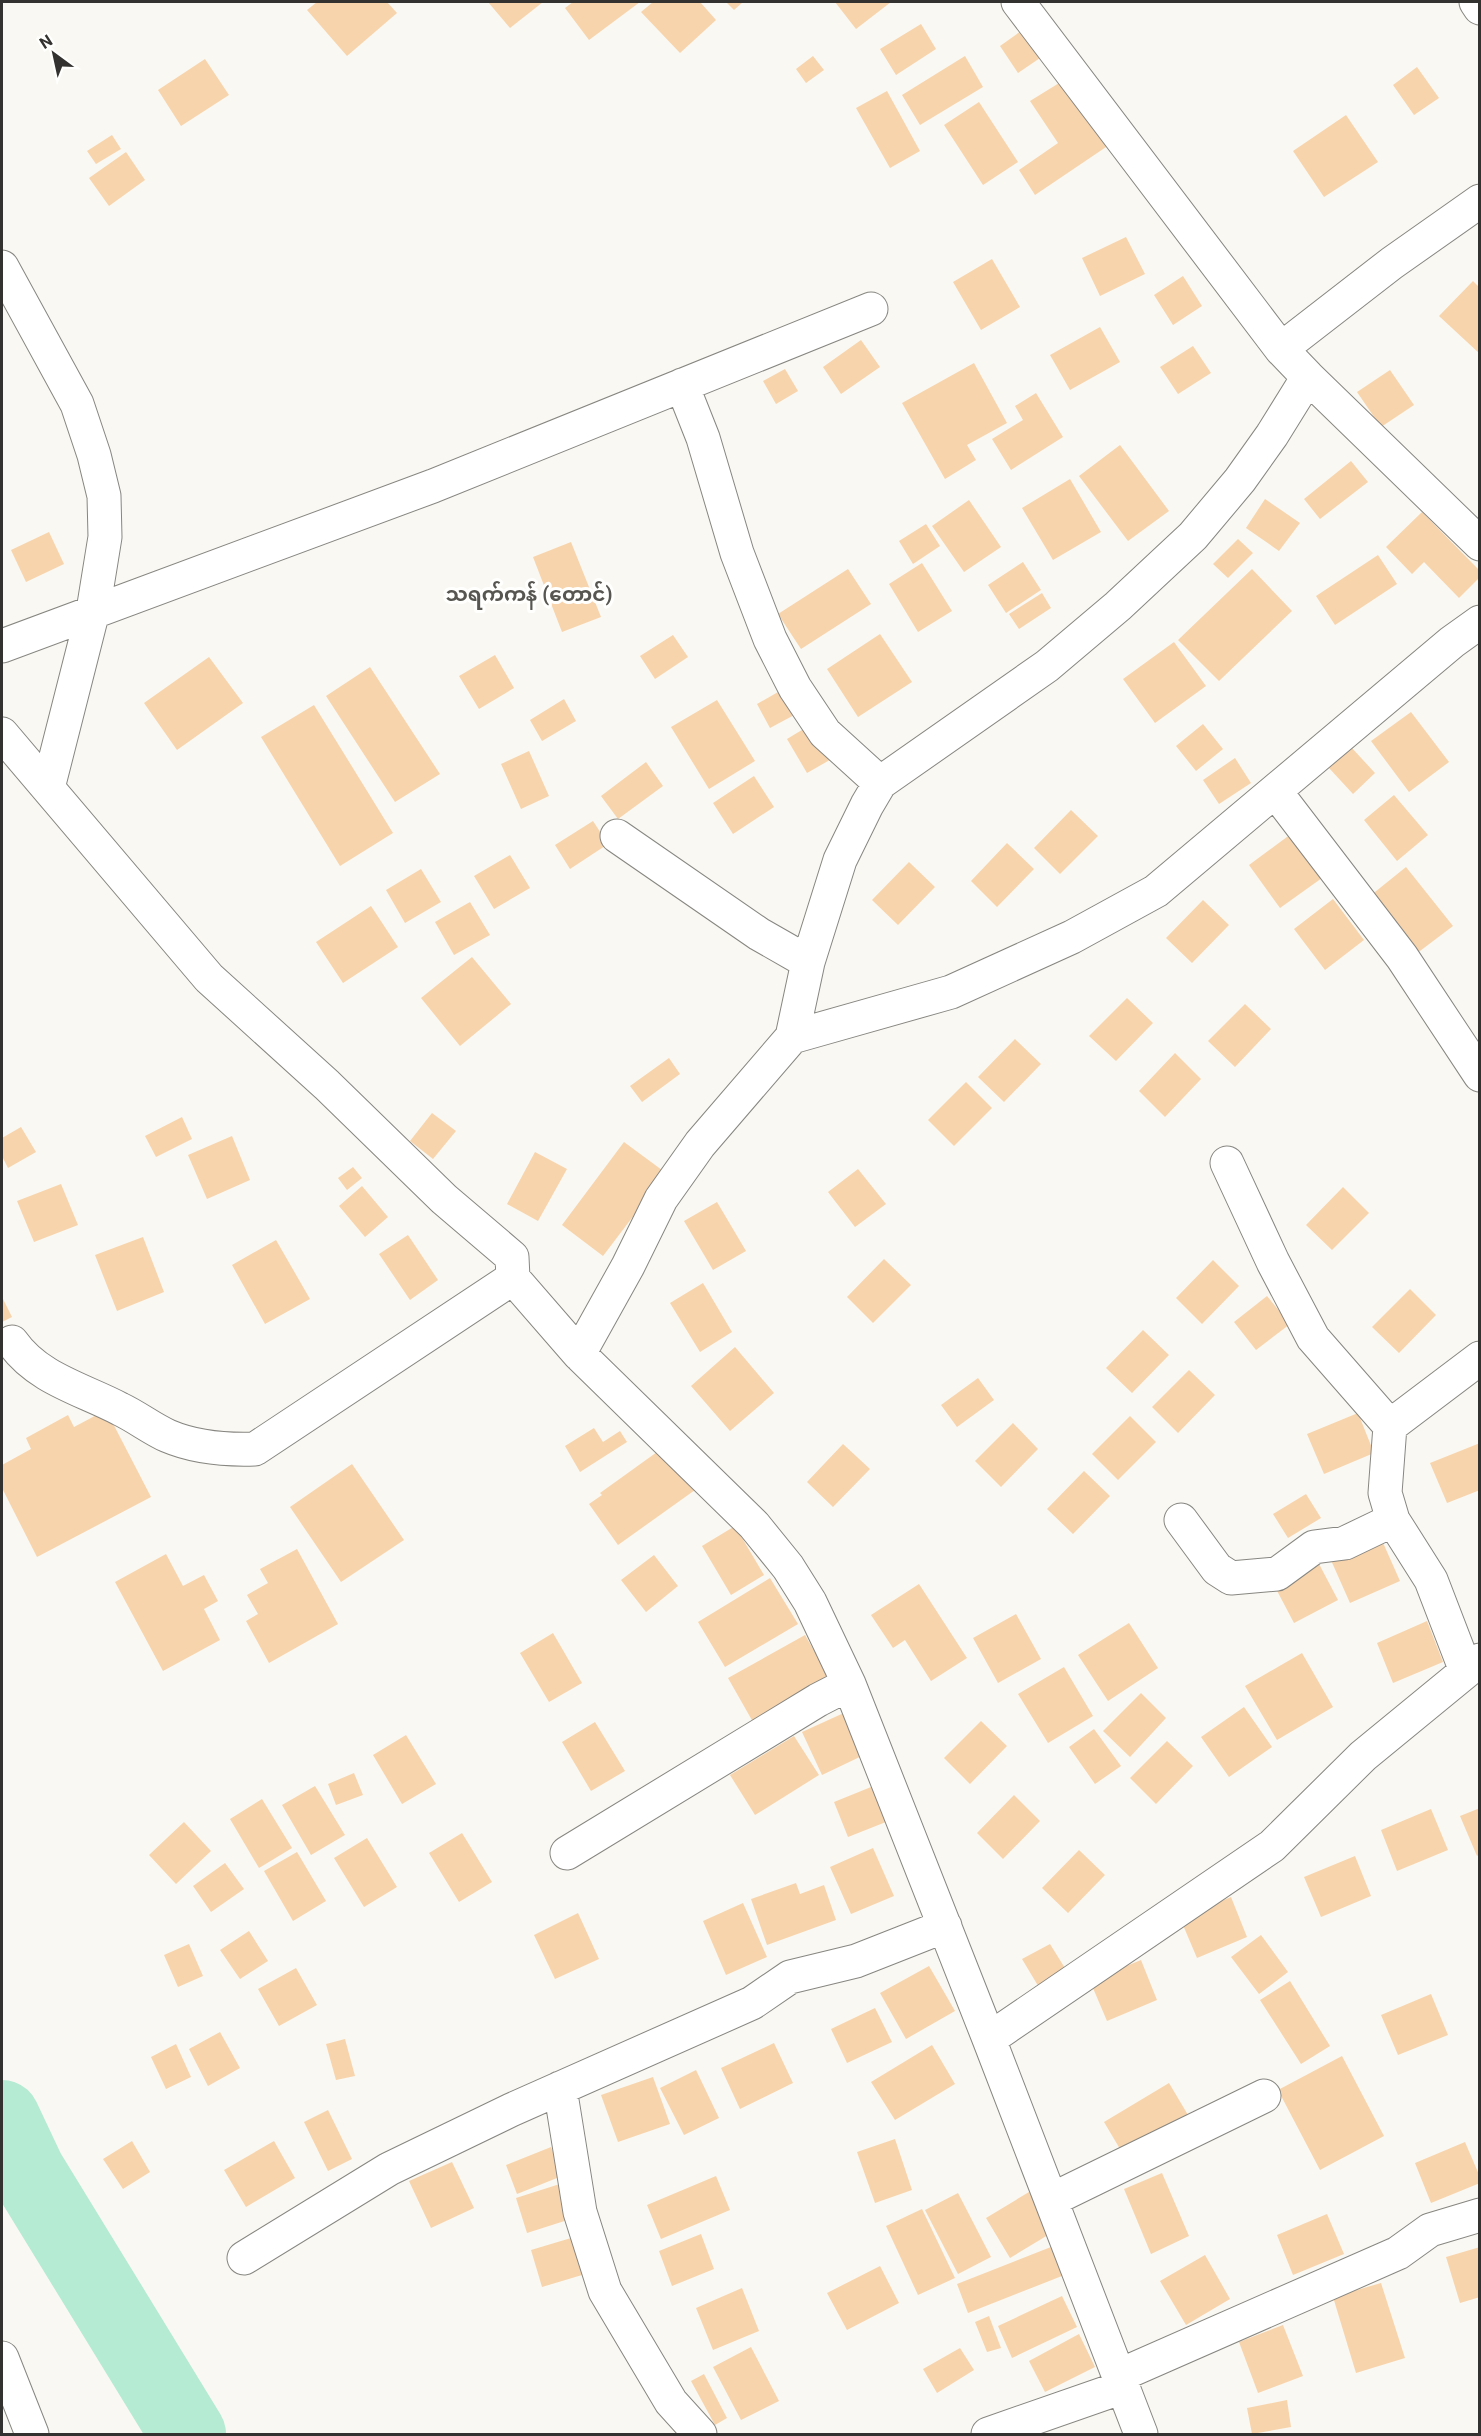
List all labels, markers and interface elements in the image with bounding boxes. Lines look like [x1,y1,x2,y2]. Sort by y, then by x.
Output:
north arrow [24,24,84,84]
text: N [36,31,56,53]
district label: သရက်ကန် (တောင်) [445,581,613,610]

